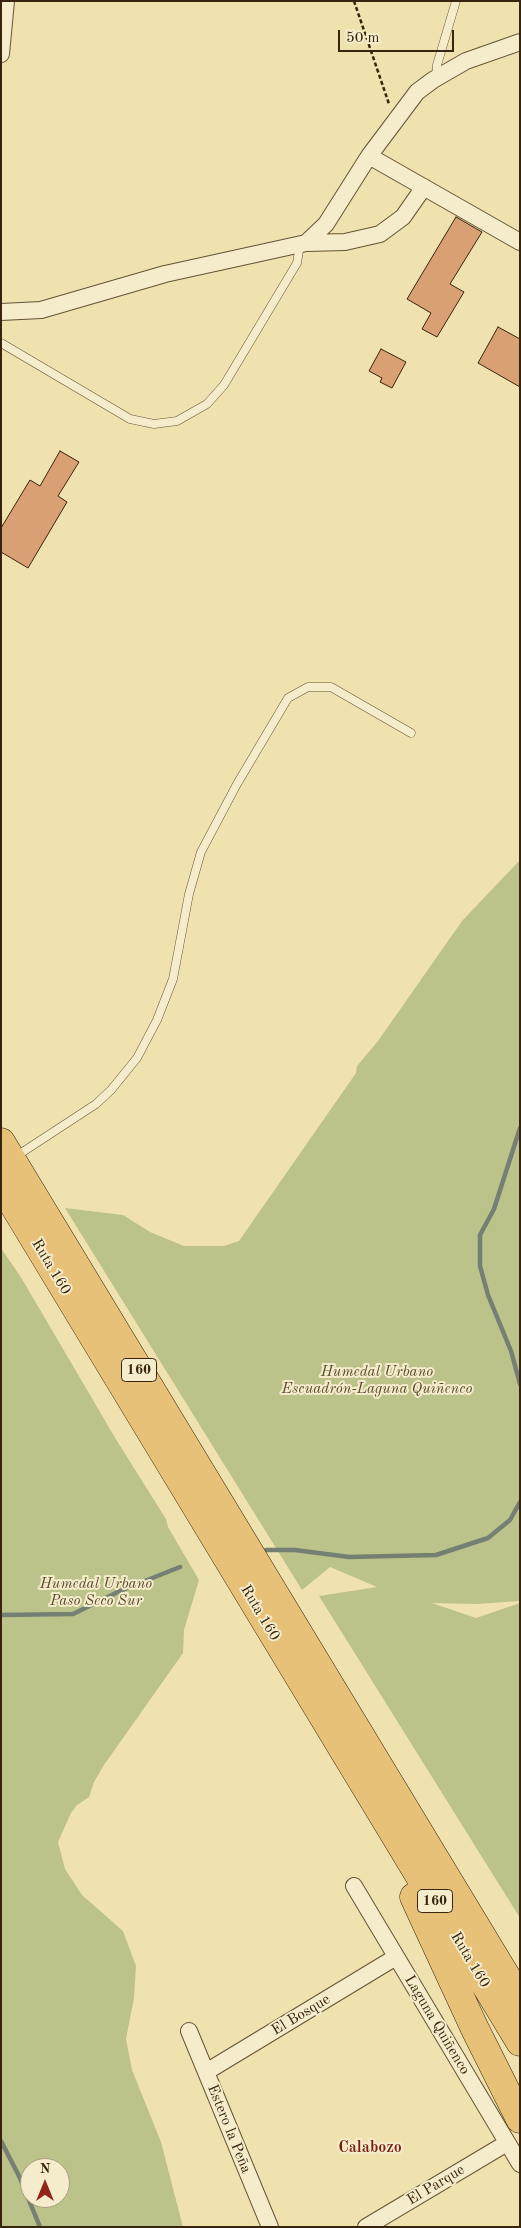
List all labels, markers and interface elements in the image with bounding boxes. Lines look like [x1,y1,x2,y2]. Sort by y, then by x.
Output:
scale bar [341,20,457,52]
text: 50 m [346,31,380,46]
street label: Ruta 160 [27,1236,75,1298]
road number: 160 [122,1358,156,1382]
park label: Humedal Urbano Escuadrón-Laguna Quiñenco [282,1363,472,1398]
park label: Humedal Urbano Paso Seco Sur [40,1575,152,1610]
street label: Ruta 160 [236,1582,284,1644]
road number: 160 [418,1890,452,1912]
street label: Ruta 160 [446,1929,494,1991]
street label: Laguna Quiñenco [400,1972,474,2078]
street label: El Bosque [268,1990,334,2040]
street label: Estero la Peña [203,2082,255,2176]
district label: Calabozo [338,2138,402,2158]
north arrow [20,2158,70,2208]
street label: El Parque [404,2161,468,2209]
text: N [40,2162,50,2176]

